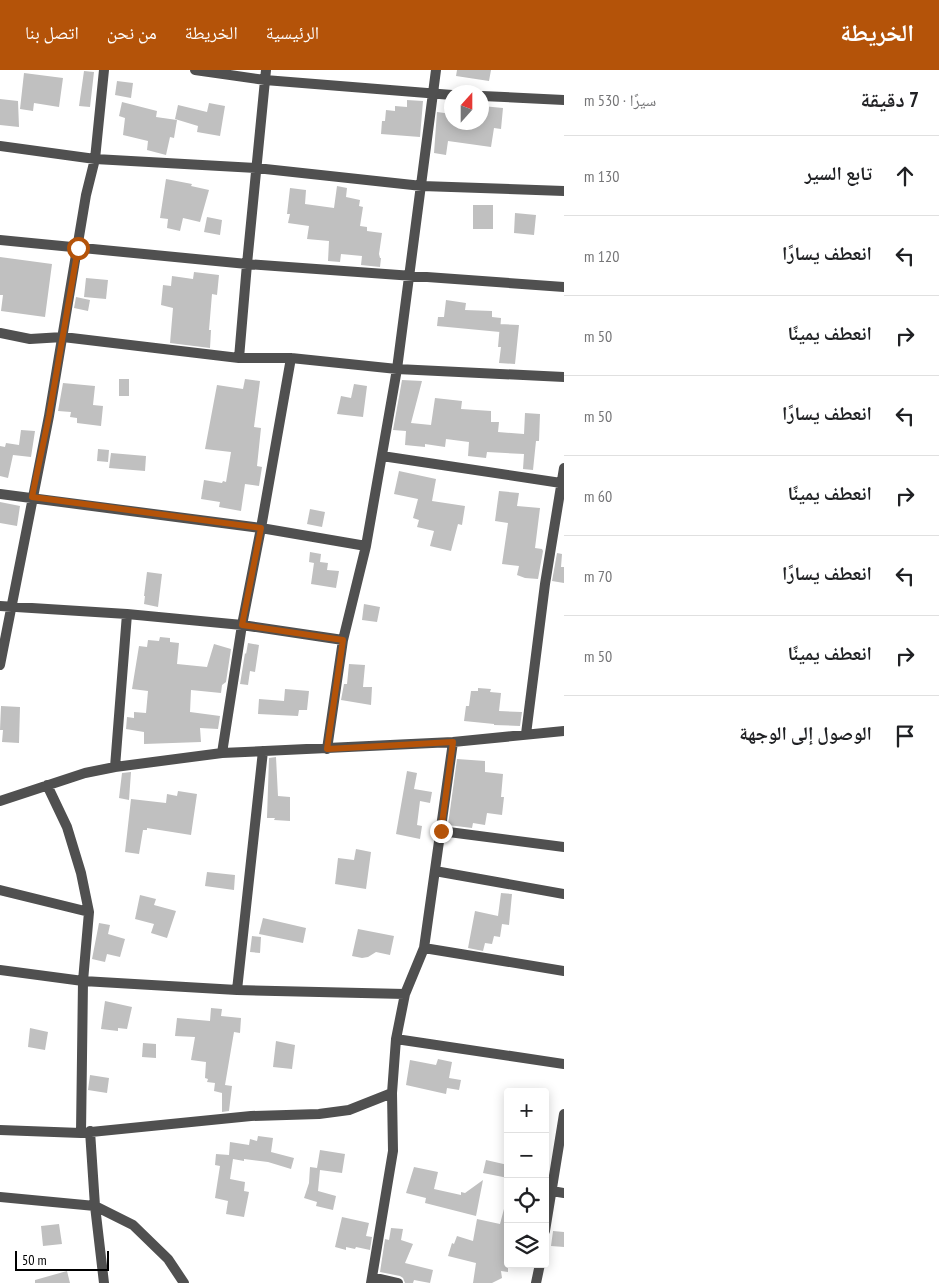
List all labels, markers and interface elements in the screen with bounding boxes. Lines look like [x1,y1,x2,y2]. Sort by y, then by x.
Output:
text: الخريطة [840,17,914,48]
text: اتصل بنا [25,21,79,44]
text: من نحن [107,21,157,44]
text: الخريطة [185,21,238,44]
text: الرئيسية [266,21,319,44]
north arrow [444,85,489,130]
text: 7 دقيقة [861,86,919,113]
text: سيرًا · 530 m [584,90,656,110]
text: تابع السير [805,161,872,185]
icon: ahead [891,162,919,190]
text: 130 m [584,166,619,186]
route start [67,237,90,260]
text: انعطف يسارًا [782,241,872,265]
icon: left [891,242,919,270]
text: 120 m [584,246,619,266]
text: انعطف يمينًا [788,321,872,345]
icon: right [891,322,919,350]
text: 50 m [584,326,612,346]
text: انعطف يسارًا [782,401,872,425]
icon: left [891,402,919,430]
text: 50 m [584,406,612,426]
text: انعطف يمينًا [788,481,872,505]
icon: right [891,482,919,510]
text: 60 m [584,486,612,506]
text: انعطف يسارًا [782,561,872,585]
icon: left [891,562,919,590]
text: 70 m [584,566,612,586]
text: انعطف يمينًا [788,641,872,665]
icon: right [891,642,919,670]
text: 50 m [584,646,612,666]
text: الوصول إلى الوجهة [739,721,872,745]
icon: arrive [891,722,919,750]
route end [430,820,453,843]
map controls [504,1088,549,1268]
button: + [504,1088,549,1133]
button: − [504,1133,549,1178]
button: locate [504,1178,549,1223]
button: layers [504,1223,549,1268]
scale bar [15,1248,109,1271]
text: 50 m [22,1251,47,1269]

